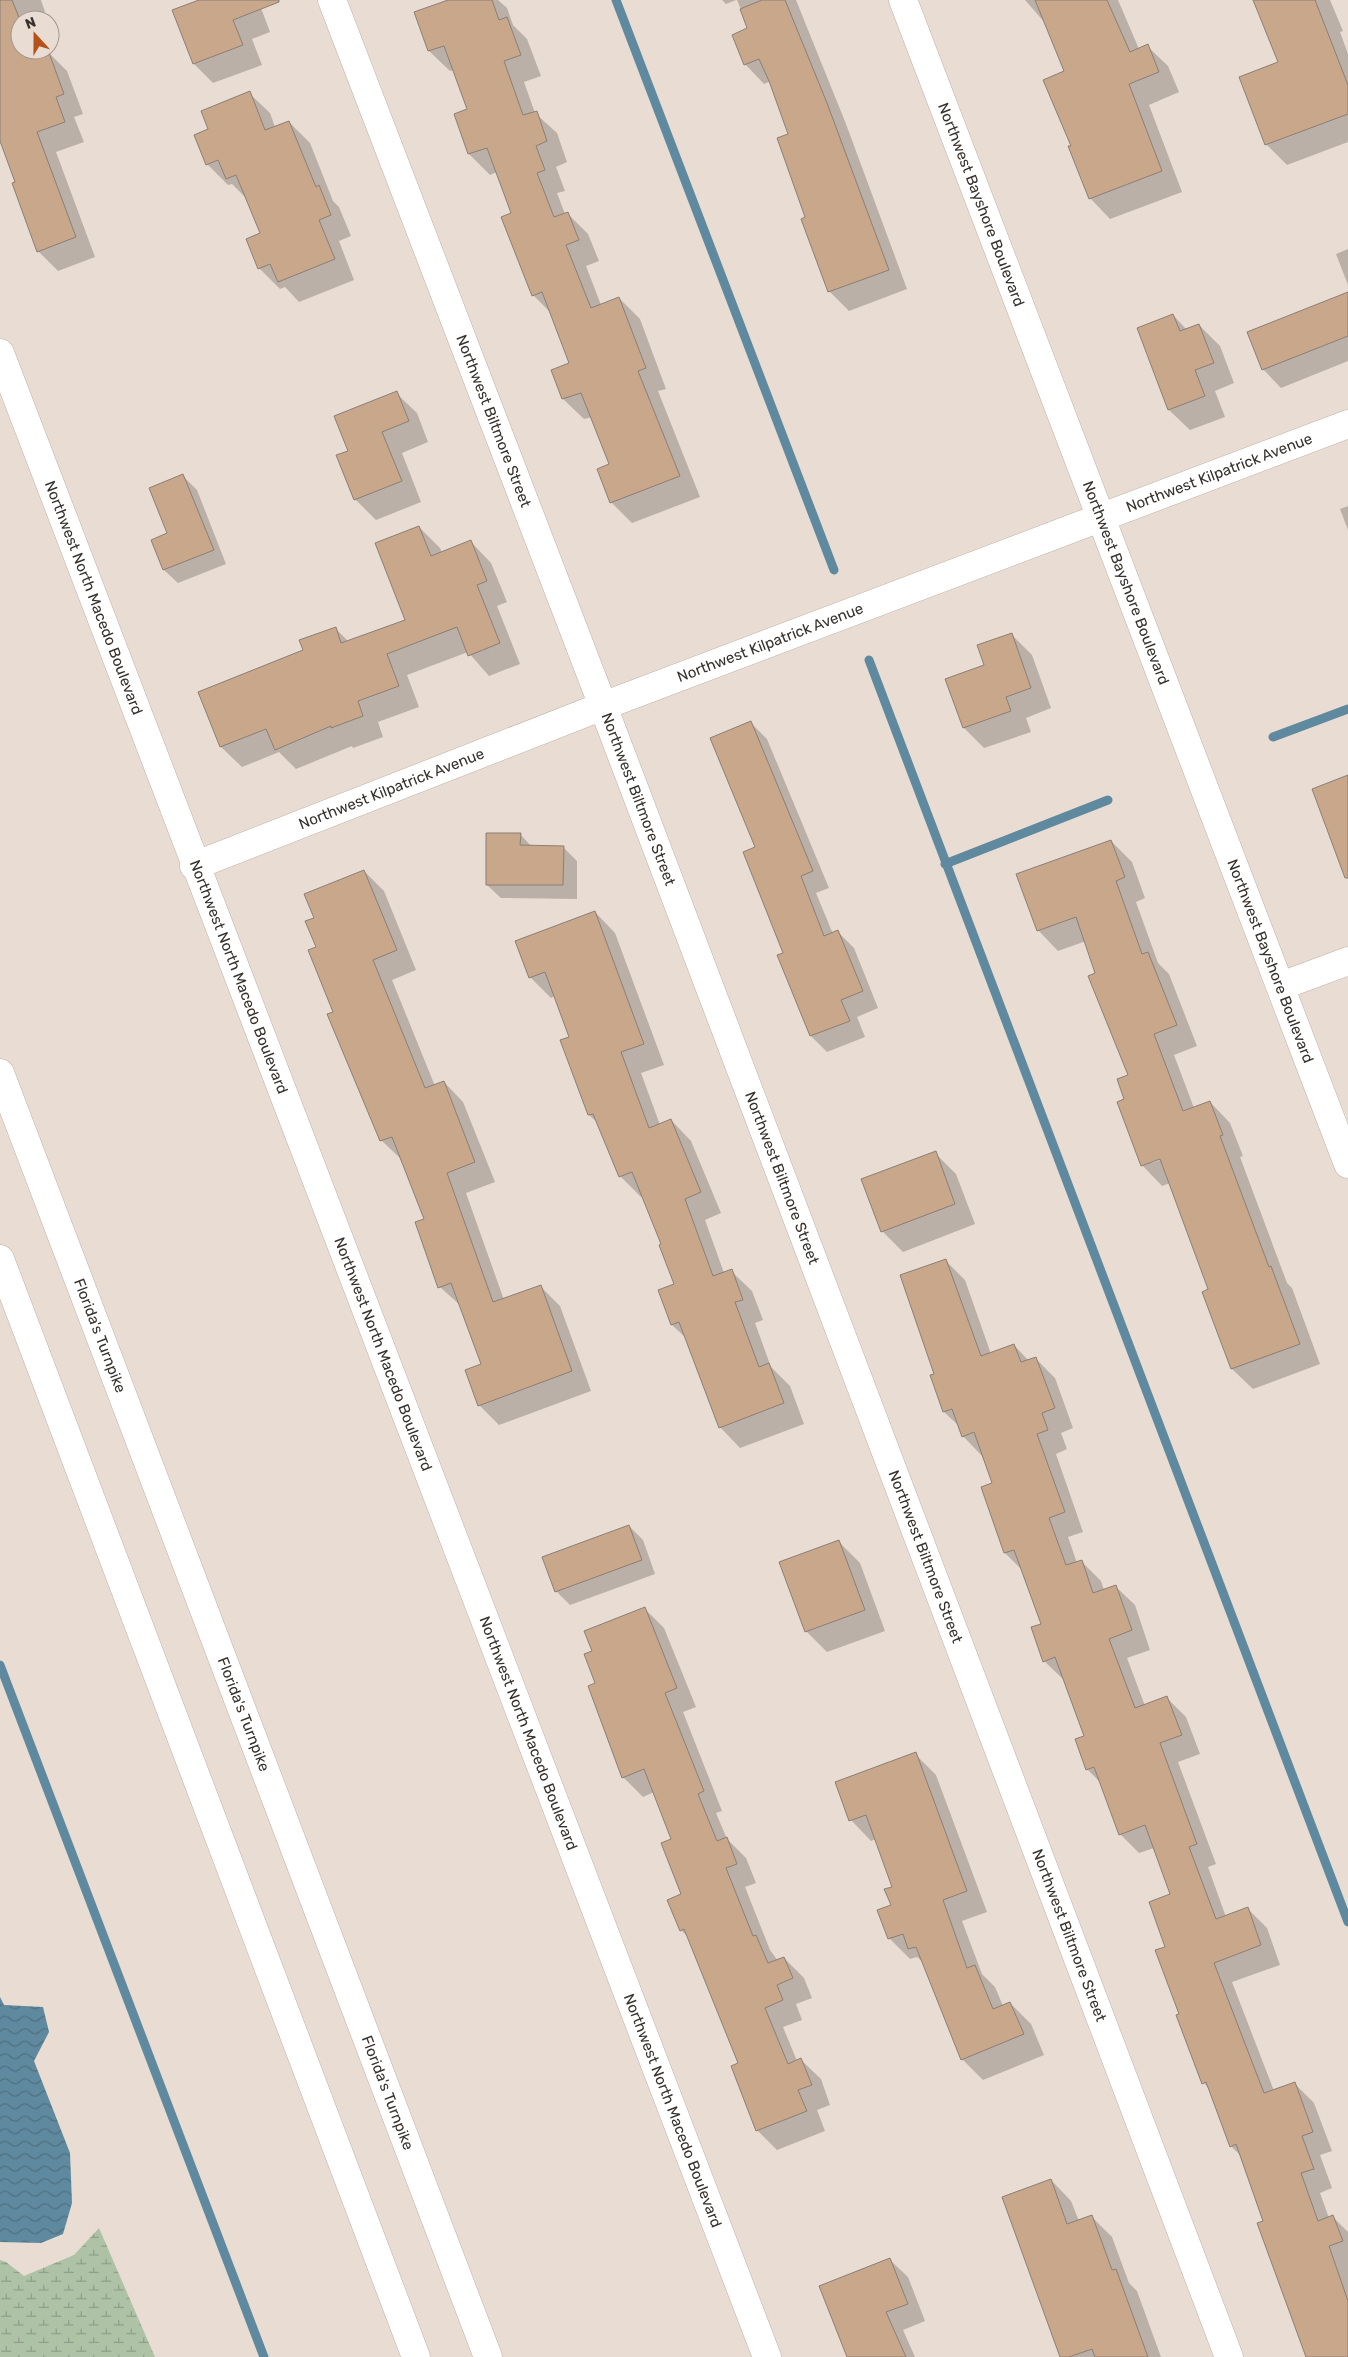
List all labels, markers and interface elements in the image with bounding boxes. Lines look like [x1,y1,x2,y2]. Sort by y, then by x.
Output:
north arrow [10,10,60,60]
text: N [23,14,38,33]
street label: Northwest Bayshore Boulevard [934,100,1028,309]
street label: Northwest Biltmore Street [452,332,535,510]
street label: Northwest Kilpatrick Avenue [1124,429,1315,516]
street label: Northwest North Macedo Boulevard [41,478,147,717]
street label: Northwest Bayshore Boulevard [1079,478,1173,687]
street label: Northwest Kilpatrick Avenue [675,599,866,686]
street label: Northwest Biltmore Street [597,710,679,888]
street label: Northwest Kilpatrick Avenue [296,744,487,833]
street label: Northwest North Macedo Boulevard [186,857,292,1096]
street label: Northwest Bayshore Boulevard [1223,857,1318,1066]
street label: Northwest Biltmore Street [741,1089,823,1267]
street label: Northwest North Macedo Boulevard [330,1235,436,1474]
street label: Florida's Turnpike [70,1276,130,1395]
street label: Northwest Biltmore Street [885,1468,967,1646]
street label: Northwest North Macedo Boulevard [475,1614,581,1853]
street label: Florida's Turnpike [214,1655,274,1774]
street label: Northwest Biltmore Street [1028,1846,1110,2024]
street label: Northwest North Macedo Boulevard [620,1991,726,2230]
street label: Florida's Turnpike [358,2033,417,2153]

